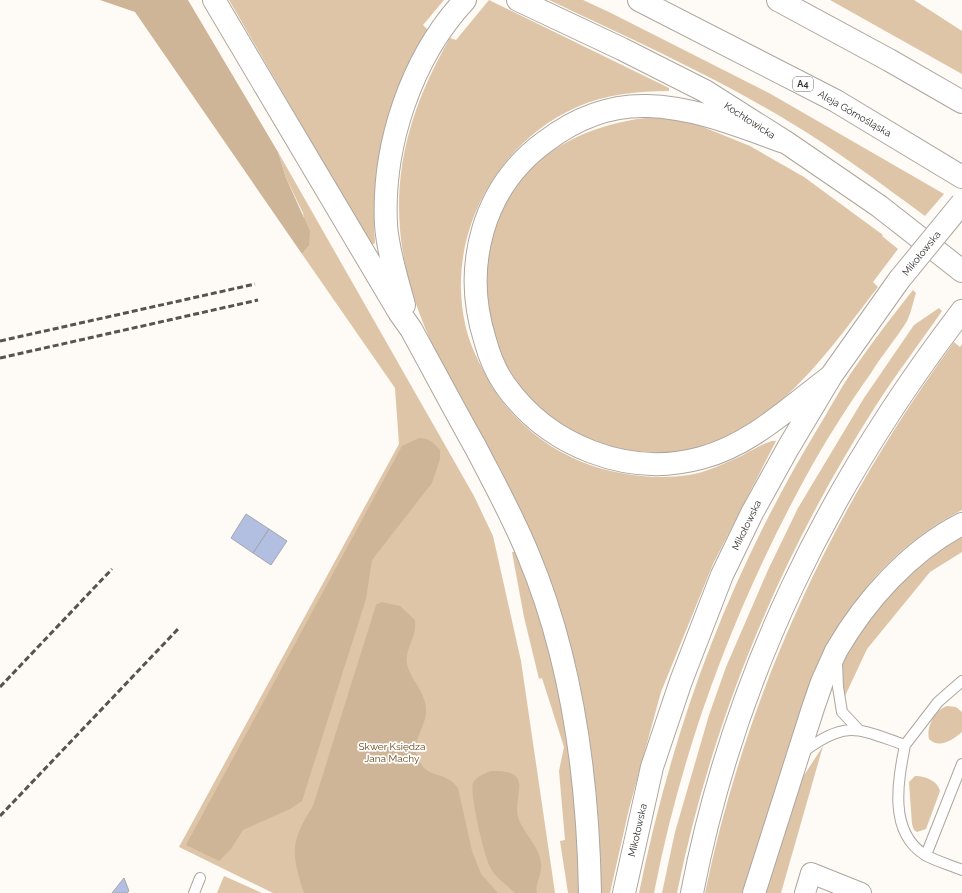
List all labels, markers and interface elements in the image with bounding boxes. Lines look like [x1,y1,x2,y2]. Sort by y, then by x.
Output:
road number: A4 [793,77,813,91]
street label: Aleja Górnośląska [816,88,893,139]
street label: Kochłowicka [722,100,777,141]
street label: Mikołowska [900,229,943,278]
street label: Mikołowska [730,498,763,552]
park label: Skwer Księdza Jana Machy [359,741,425,764]
street label: Mikołowska [626,802,649,858]

